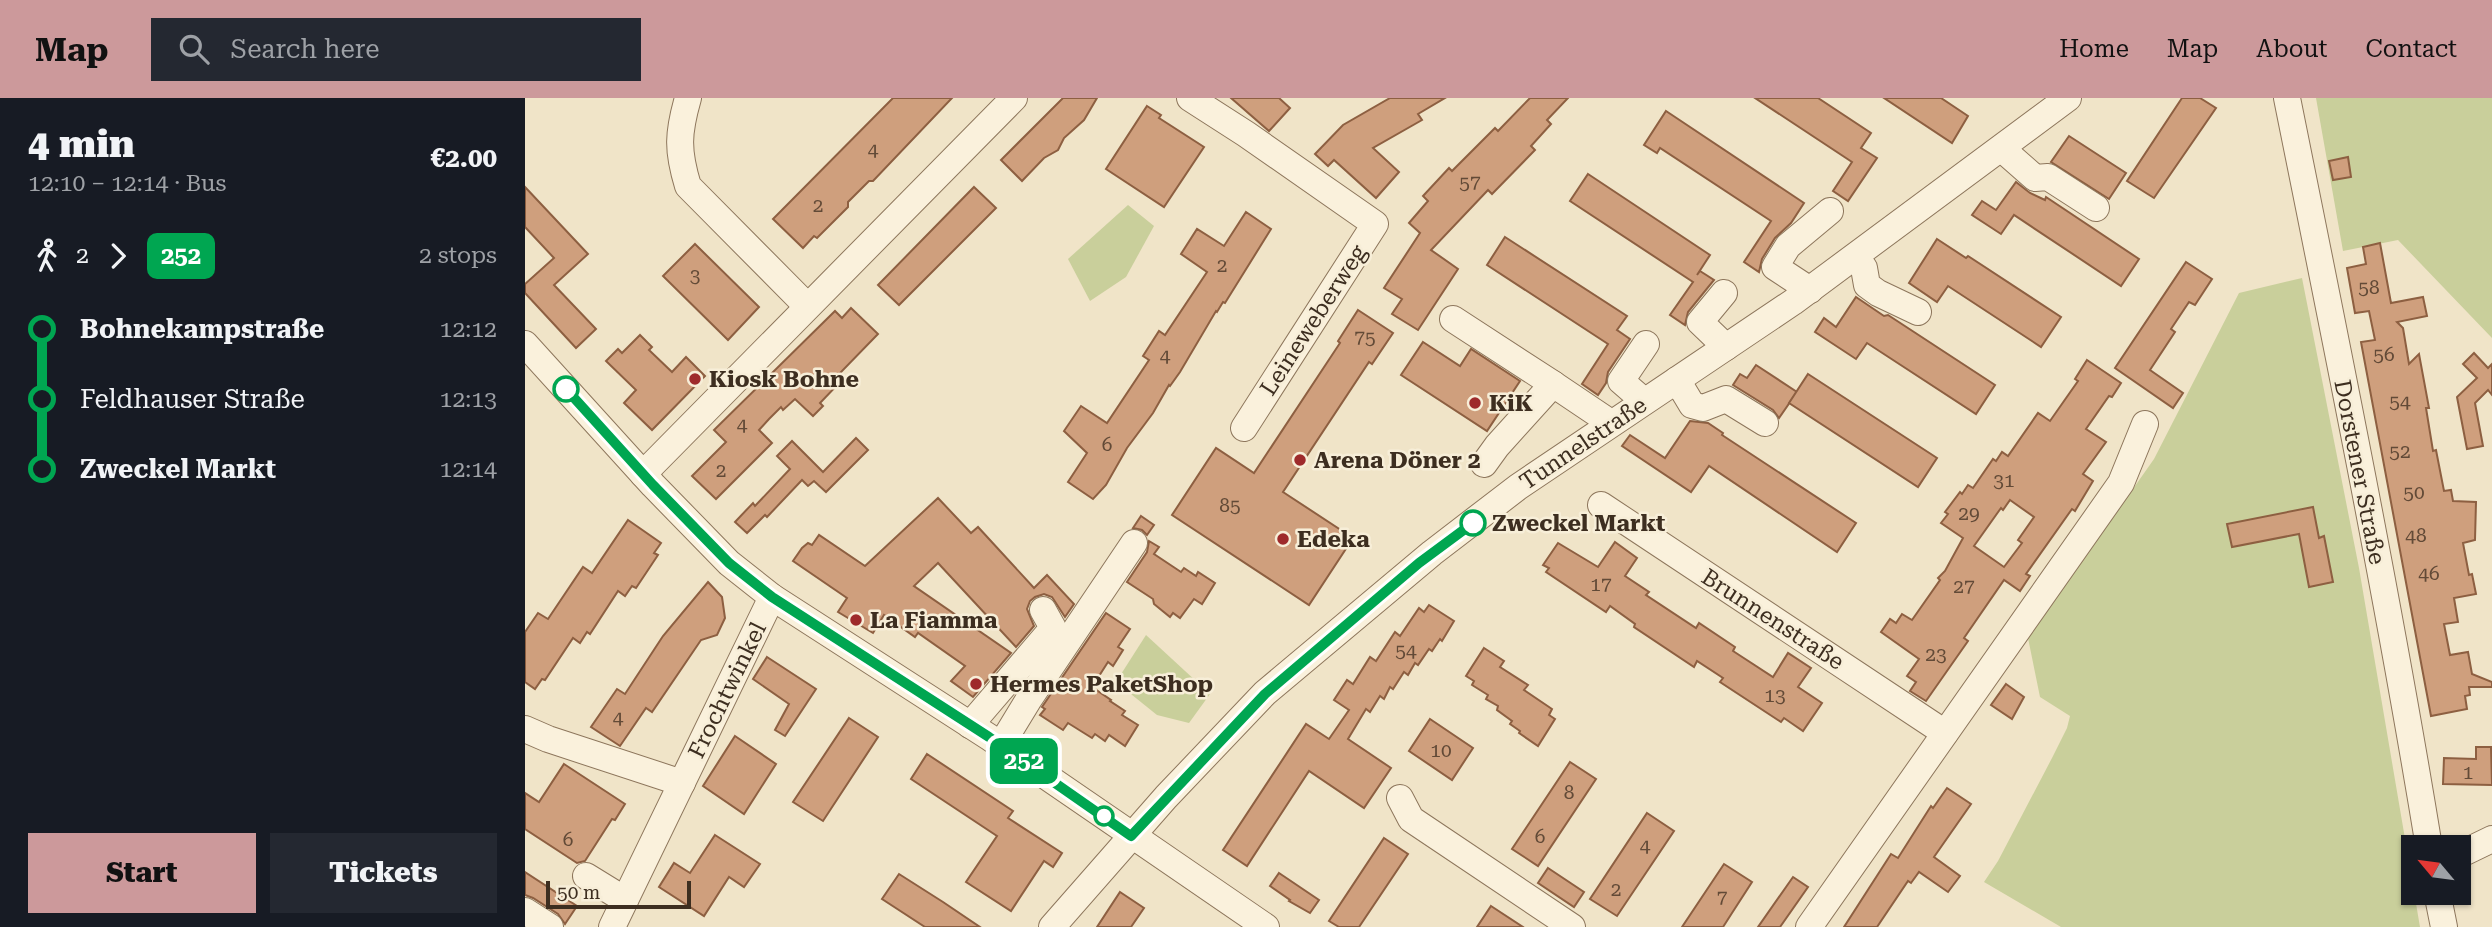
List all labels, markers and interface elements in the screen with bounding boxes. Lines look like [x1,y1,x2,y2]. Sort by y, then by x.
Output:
search box [151,18,641,81]
text: Map [35,30,109,69]
icon: search [175,30,213,68]
text: Search here [231,34,380,64]
text: Home [2059,35,2129,63]
text: Map [2167,35,2218,63]
text: About [2256,35,2327,63]
text: Contact [2365,35,2457,63]
text: 4 min [28,122,135,166]
house number: 4 [868,138,879,161]
text: €2.00 [431,143,497,173]
text: 12:10 – 12:14 · Bus [28,170,226,197]
house number: 57 [1459,171,1481,194]
house number: 2 [813,194,823,217]
icon: walk [28,237,66,275]
icon: forward [99,237,137,275]
street label: Leineweberweg [1255,240,1372,401]
text: 2 [76,242,89,269]
text: 252 [161,242,201,270]
text: 2 stops [419,242,497,269]
house number: 2 [1217,254,1227,277]
house number: 3 [690,264,700,287]
house number: 58 [2358,276,2380,299]
text: Bohnekampstraße [80,314,324,344]
text: 12:12 [440,316,497,343]
house number: 75 [1354,326,1376,349]
house number: 56 [2373,343,2395,366]
house number: 4 [1160,344,1171,367]
place label: Kiosk Bohne [709,366,859,393]
marker: Kiosk Bohne [687,371,703,387]
unlabelled marker [553,376,579,402]
street label: Dorstener Straße [2328,377,2391,567]
text: Feldhauser Straße [80,384,305,414]
text: 12:13 [440,386,497,413]
place label: KiK [1489,390,1533,417]
house number: 54 [2389,390,2411,413]
street label: Tunnelstraße [1515,391,1652,496]
marker: KiK [1467,395,1483,411]
house number: 4 [737,413,748,436]
house number: 6 [1102,433,1112,456]
house number: 52 [2389,440,2411,463]
place label: Arena Döner 2 [1314,447,1481,474]
marker: Arena Döner 2 [1292,452,1308,468]
text: Zweckel Markt [80,454,276,484]
text: 12:14 [440,456,497,483]
house number: 2 [716,459,726,482]
house number: 31 [1993,469,2015,492]
house number: 50 [2403,481,2425,504]
house number: 85 [1219,494,1241,517]
house number: 29 [1958,502,1980,525]
marker: Zweckel Markt [1460,510,1486,536]
place label: Zweckel Markt [1492,510,1665,537]
house number: 48 [2405,524,2427,547]
place label: Edeka [1297,526,1370,553]
marker: Edeka [1275,531,1291,547]
house number: 46 [2418,562,2440,585]
street label: Brunnenstraße [1696,563,1849,676]
house number: 17 [1590,573,1612,596]
house number: 27 [1953,575,1975,598]
place label: La Fiamma [870,607,998,634]
marker: La Fiamma [848,612,864,628]
street label: Frochtwinkel [683,618,772,763]
house number: 54 [1395,639,1417,662]
house number: 23 [1925,643,1947,666]
place label: Hermes PaketShop [990,671,1213,698]
marker: Hermes PaketShop [968,676,984,692]
house number: 13 [1764,684,1786,707]
house number: 4 [613,706,624,729]
line badge: 252 [984,738,1064,784]
house number: 10 [1430,739,1452,762]
text: 252 [1004,747,1044,775]
house number: 1 [2463,761,2473,784]
house number: 8 [1564,781,1574,804]
unlabelled marker [1094,806,1114,826]
house number: 6 [1535,825,1545,848]
house number: 6 [563,828,573,851]
button: Start [28,833,256,913]
button: Tickets [270,833,497,913]
house number: 4 [1640,834,1651,857]
north arrow [2401,835,2471,905]
map controls [2401,835,2471,905]
scale bar [546,878,691,910]
house number: 2 [1611,878,1621,901]
text: 50 m [557,881,600,904]
house number: 7 [1717,886,1728,909]

